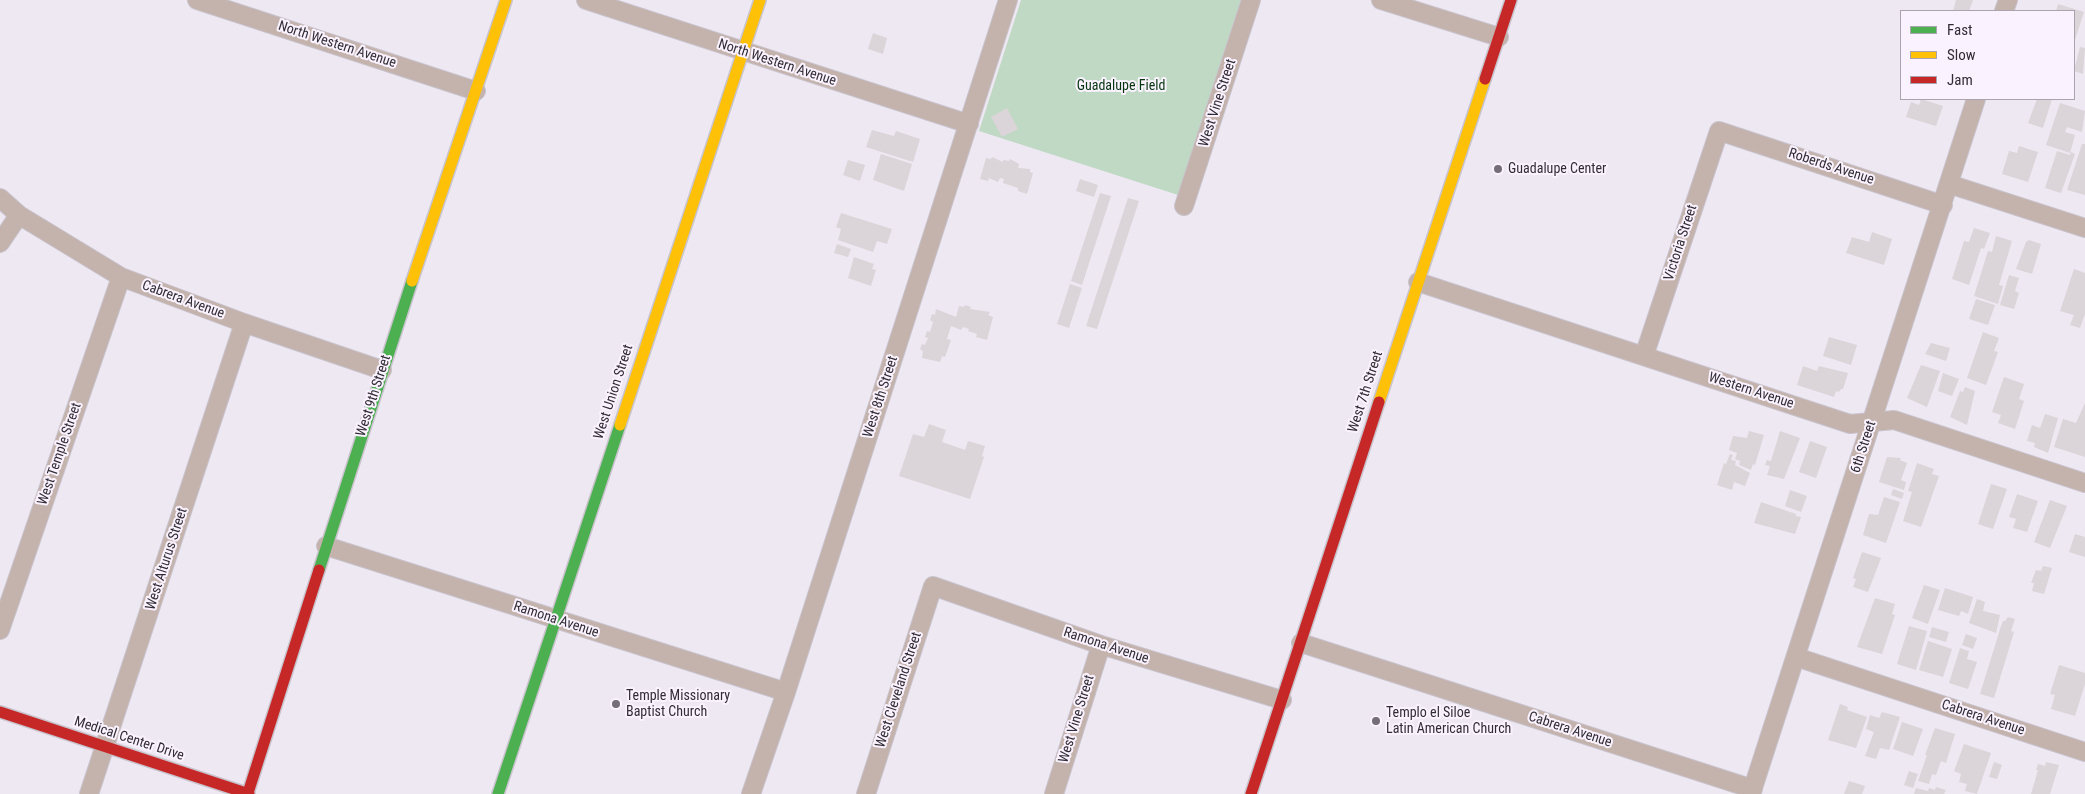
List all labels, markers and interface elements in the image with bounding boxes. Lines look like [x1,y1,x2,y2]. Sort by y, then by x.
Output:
legend [1900,10,2075,100]
street label: North Western Avenue [276,18,398,72]
text: Fast [1947,21,1972,39]
street label: North Western Avenue [716,36,838,90]
text: Slow [1947,46,1976,64]
street label: West Vine Street [1196,57,1240,149]
text: Jam [1947,71,1973,89]
park label: Guadalupe Field [1077,78,1165,94]
street label: Roberds Avenue [1786,145,1876,189]
place label: Guadalupe Center [1508,161,1606,177]
marker: Guadalupe Center [1492,163,1504,175]
street label: Victoria Street [1661,203,1701,283]
street label: Cabrera Avenue [140,277,226,323]
street label: West Union Street [591,343,637,441]
street label: West 7th Street [1345,349,1387,435]
street label: West 9th Street [353,353,395,439]
street label: West 8th Street [860,354,902,440]
street label: Western Avenue [1706,369,1796,413]
street label: West Temple Street [35,401,85,507]
street label: 6th Street [1848,419,1880,475]
street label: West Alturus Street [143,506,191,612]
street label: Ramona Avenue [511,598,601,642]
street label: Ramona Avenue [1061,624,1151,668]
street label: West Cleveland Street [872,630,926,750]
street label: West Vine Street [1056,673,1098,765]
place label: Temple Missionary Baptist Church [626,688,730,720]
street label: Cabrera Avenue [1939,697,2027,739]
marker: Temple Missionary Baptist Church [610,698,622,710]
place label: Templo el Siloe Latin American Church [1386,705,1511,738]
street label: Cabrera Avenue [1526,709,1614,751]
street label: Medical Center Drive [72,713,186,765]
marker: Templo el Siloe Latin American Church [1370,715,1382,727]

